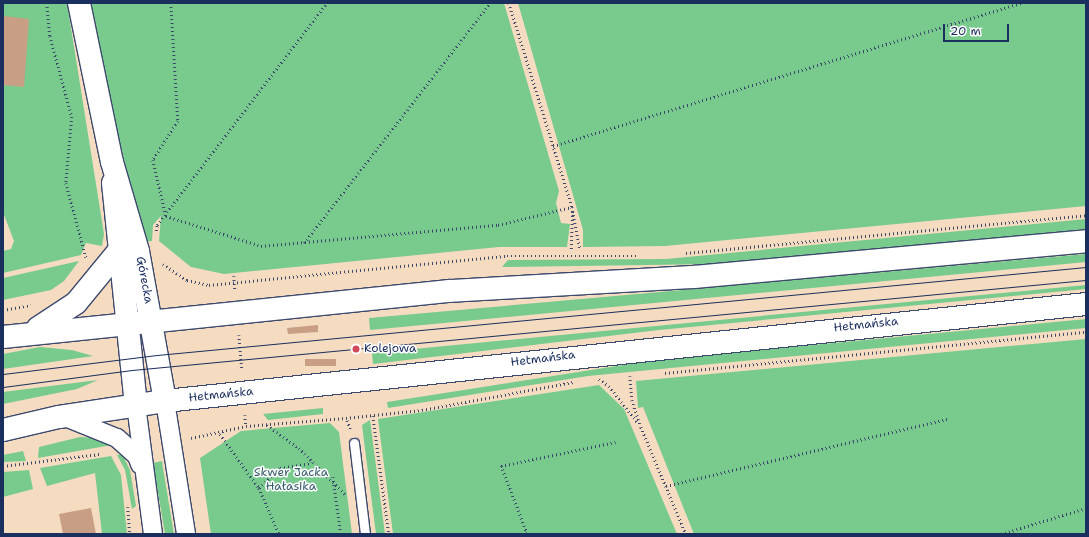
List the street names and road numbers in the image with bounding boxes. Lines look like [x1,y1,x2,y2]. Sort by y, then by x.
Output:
street label: Górecka [132,255,156,305]
street label: Hetmańska [833,314,899,336]
street label: Hetmańska [510,348,576,370]
street label: Hetmańska [188,384,254,406]

